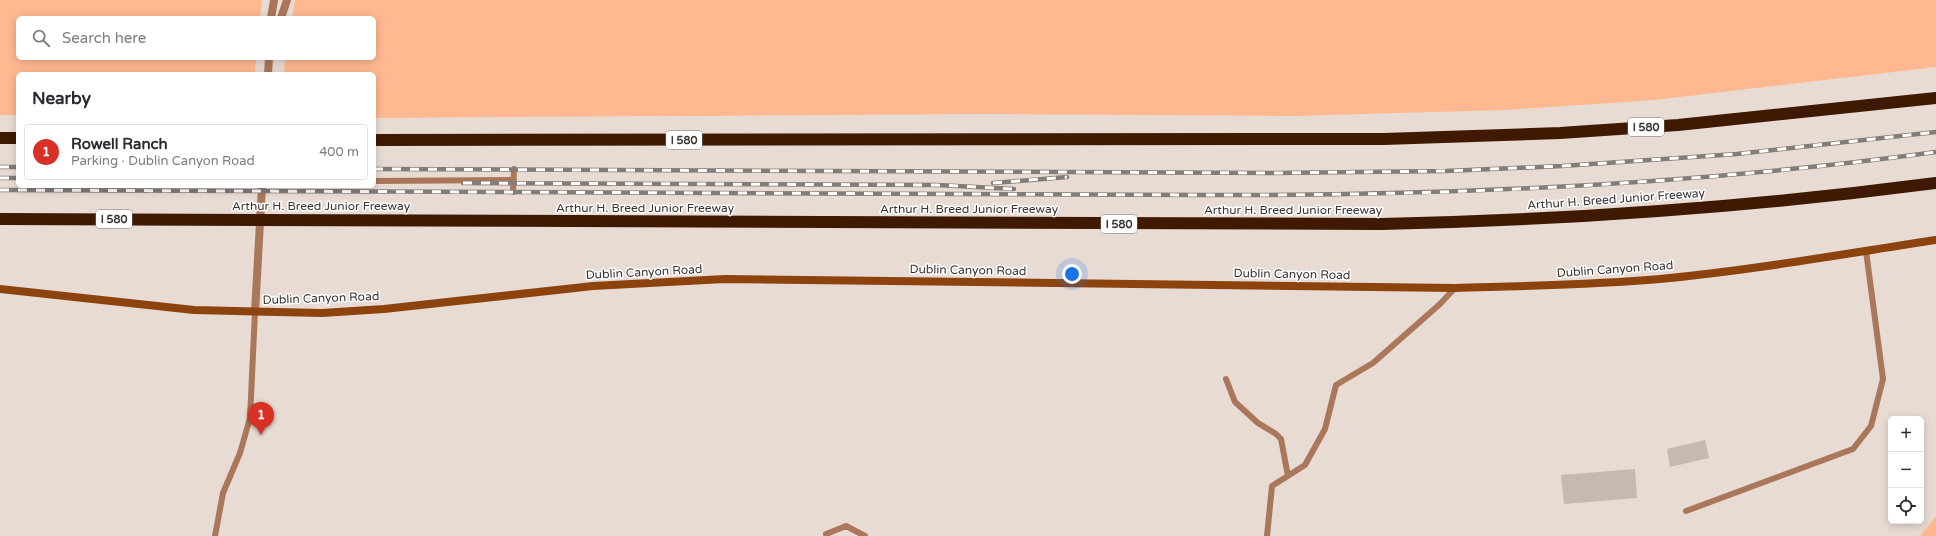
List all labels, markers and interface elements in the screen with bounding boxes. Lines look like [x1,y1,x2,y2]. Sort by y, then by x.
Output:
search box [16,16,376,60]
icon: search [30,27,52,49]
text: Search here [62,29,146,47]
text: Nearby [32,88,91,109]
road number: I 580 [1628,118,1664,136]
road number: I 580 [666,131,702,149]
text: Rowell Ranch [71,135,168,153]
text: 1 [42,144,50,160]
text: 400 m [319,144,359,160]
text: Parking · Dublin Canyon Road [71,153,255,169]
street label: Arthur H. Breed Junior Freeway [1527,186,1706,212]
street label: Arthur H. Breed Junior Freeway [232,199,411,213]
street label: Arthur H. Breed Junior Freeway [556,201,735,215]
street label: Arthur H. Breed Junior Freeway [880,202,1059,216]
street label: Arthur H. Breed Junior Freeway [1204,203,1383,217]
road number: I 580 [96,210,132,228]
road number: I 580 [1101,215,1137,233]
street label: Dublin Canyon Road [1556,258,1674,280]
street label: Dublin Canyon Road [585,262,703,282]
street label: Dublin Canyon Road [910,262,1026,278]
your location [1062,264,1082,284]
street label: Dublin Canyon Road [1234,266,1350,282]
street label: Dublin Canyon Road [262,289,380,307]
pin: 1 [248,402,274,435]
map controls [1888,416,1924,524]
button: + [1888,416,1924,452]
button: − [1888,452,1924,488]
button: locate [1888,488,1924,524]

